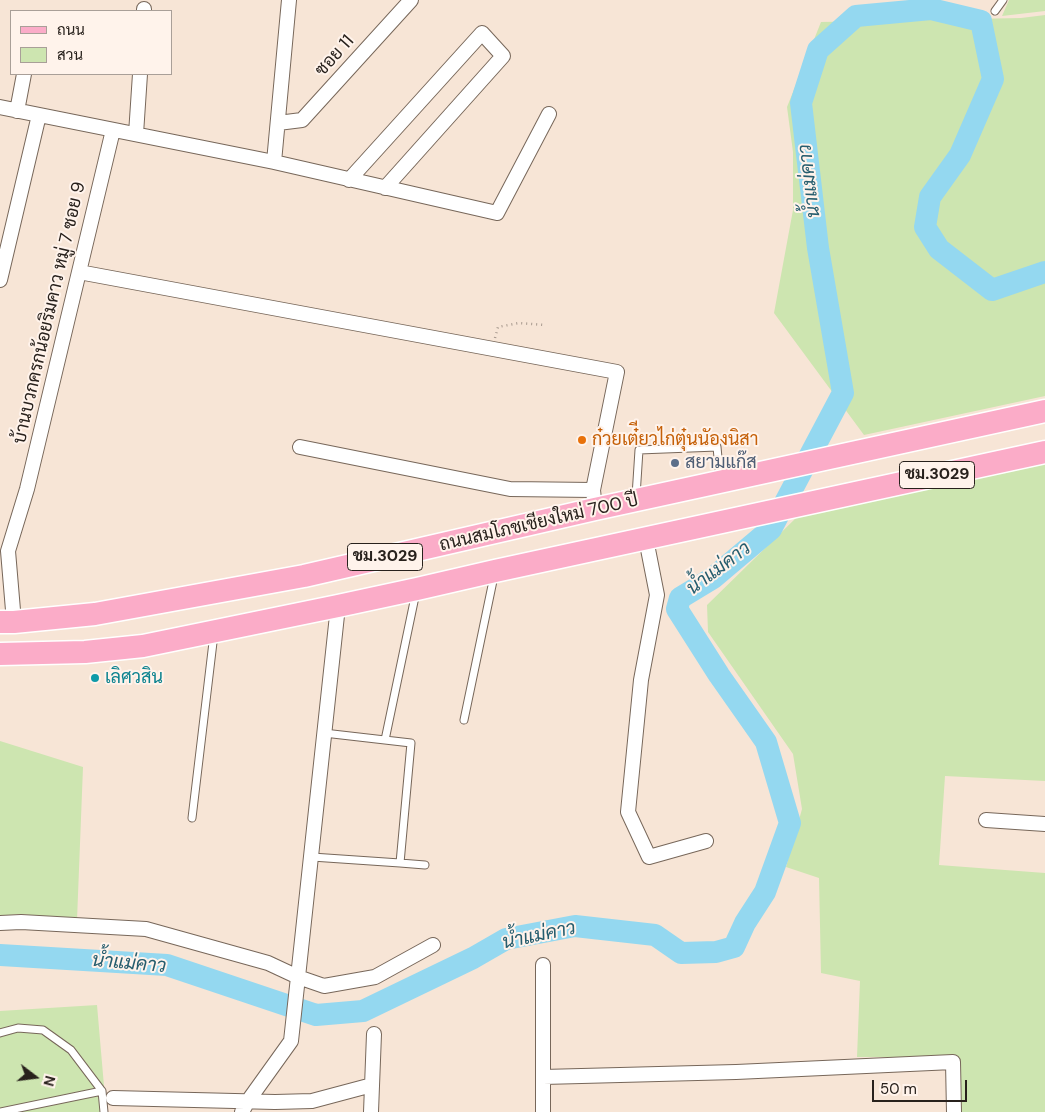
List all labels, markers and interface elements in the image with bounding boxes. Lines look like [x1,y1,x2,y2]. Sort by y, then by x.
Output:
legend [10,10,172,75]
text: ถนน [57,20,85,40]
street label: ซอย 11 [311,31,359,81]
text: สวน [57,45,83,65]
water label: น้ำแม่คาว [794,143,826,219]
street label: บ้านบวกครกน้อยริมคาว หมู่ 7 ซอย 9 [9,180,91,446]
place label: ก๋วยเต๋ียวไก่ตุ๋นนัองนิสา [592,429,759,451]
marker: ก๋วยเต๋ียวไก่ตุ๋นนัองนิสา [576,434,588,446]
place label: สยามแก๊ส [685,452,757,474]
marker: สยามแก๊ส [669,457,681,469]
road number: ชม.3029 [900,462,974,488]
street label: ถนนสมโภชเชียงใหม่ 700 ปี [438,490,640,556]
water label: น้ำแม่คาว [682,538,756,600]
road number: ชม.3029 [348,544,422,570]
place label: เลิศวสิน [105,667,163,689]
marker: เลิศวสิน [89,672,101,684]
water label: น้ำแม่คาว [500,917,578,955]
water label: น้ำแม่คาว [91,949,167,979]
north arrow [10,1052,60,1102]
scale bar [875,1070,970,1102]
text: N [39,1074,60,1088]
text: 50 m [880,1079,917,1099]

